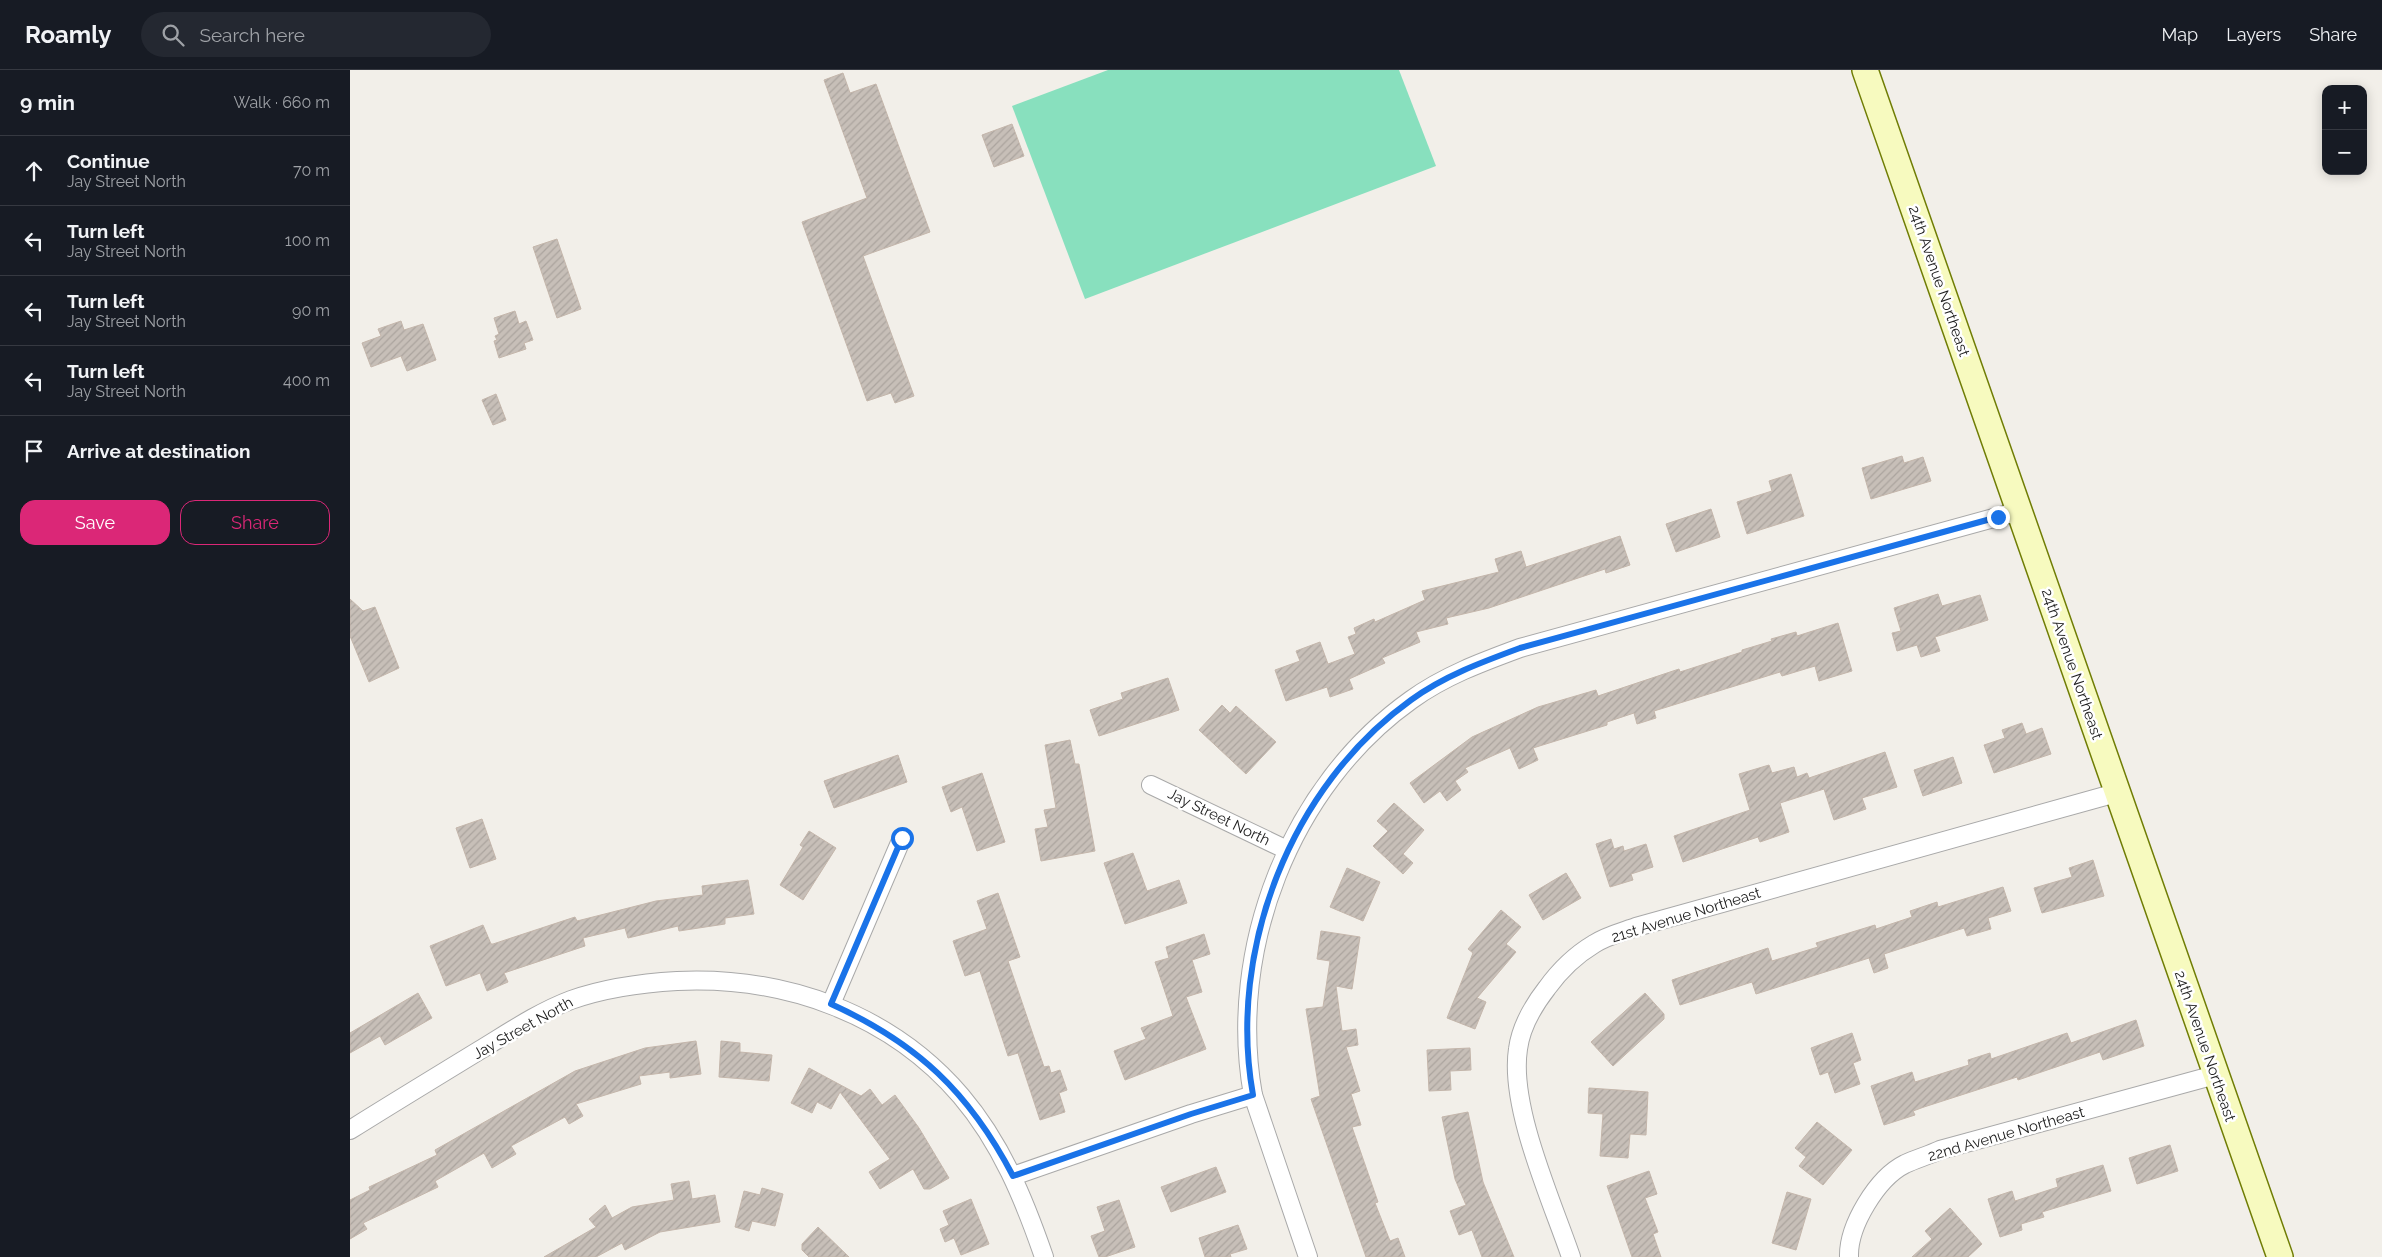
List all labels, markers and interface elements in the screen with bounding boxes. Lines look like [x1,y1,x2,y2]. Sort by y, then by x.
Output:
search box [141,12,491,57]
text: Roamly [25,20,111,49]
icon: search [159,21,187,49]
text: Search here [199,24,305,46]
text: Map [2162,24,2198,45]
text: Layers [2226,24,2281,45]
text: Share [2309,24,2357,45]
map controls [2322,85,2367,175]
button: + [2322,85,2367,130]
text: 9 min [20,90,75,115]
text: Walk · 660 m [234,93,330,112]
button: − [2322,130,2367,175]
text: Continue [67,150,150,172]
icon: ahead [20,157,48,185]
text: 70 m [293,161,330,180]
text: Jay Street North [67,172,186,191]
street label: 24th Avenue Northeast [1905,203,1973,359]
text: Turn left [67,220,144,242]
icon: left [20,227,48,255]
text: 100 m [285,231,330,250]
text: Jay Street North [67,242,186,261]
text: Turn left [67,290,144,312]
icon: left [20,297,48,325]
text: 90 m [292,301,330,320]
text: Jay Street North [67,312,186,331]
text: Turn left [67,360,144,382]
icon: left [20,367,48,395]
text: 400 m [283,371,330,390]
text: Jay Street North [67,382,186,401]
icon: arrive [20,437,48,465]
text: Arrive at destination [67,440,251,462]
button: Save [20,500,170,545]
button: Share [180,500,330,545]
route end [1987,506,2010,529]
street label: 24th Avenue Northeast [2038,586,2106,742]
street label: Jay Street North [1165,784,1273,850]
route start [891,827,914,850]
street label: 21st Avenue Northeast [1609,884,1763,946]
street label: 24th Avenue Northeast [2171,968,2239,1124]
street label: Jay Street North [470,993,576,1063]
street label: 22nd Avenue Northeast [1926,1103,2086,1165]

